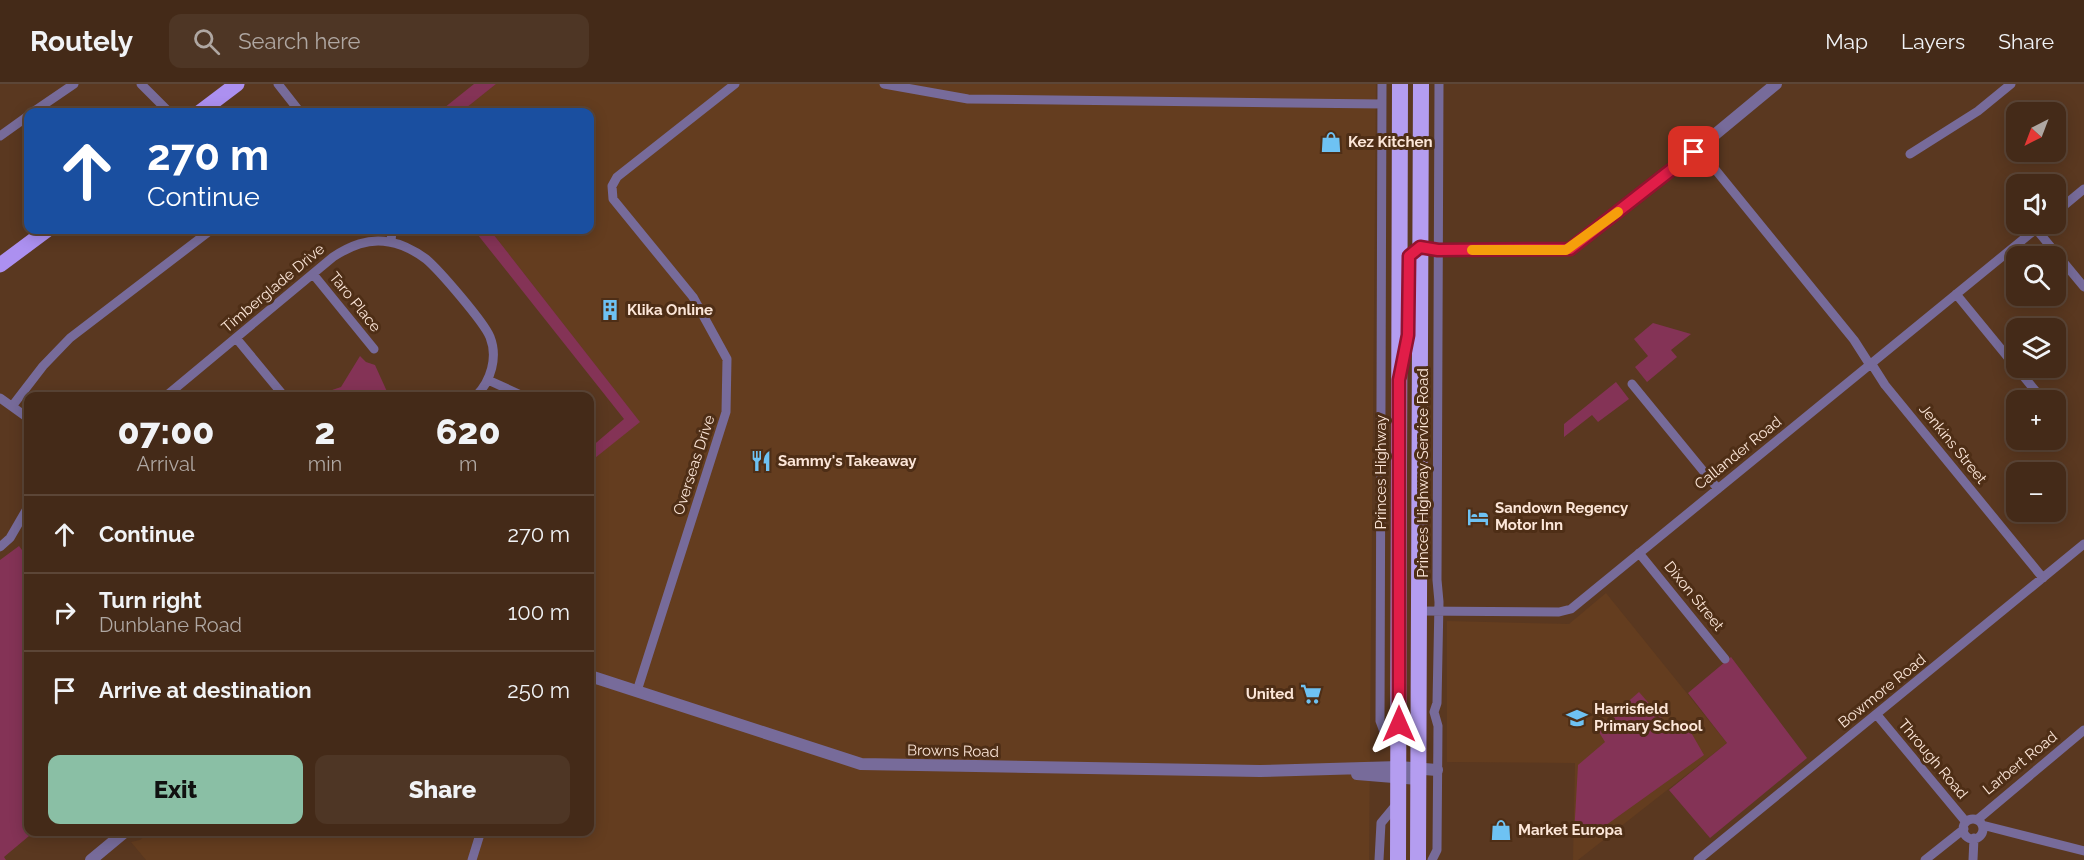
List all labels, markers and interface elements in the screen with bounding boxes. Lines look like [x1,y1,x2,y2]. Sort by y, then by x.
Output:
search box [169,14,589,68]
text: Routely [30,25,133,58]
icon: search [190,25,223,58]
text: Search here [238,28,360,54]
text: Map [1825,29,1868,54]
text: Layers [1901,29,1965,54]
text: Share [1998,29,2054,54]
north arrow [2006,102,2066,162]
map controls [2006,102,2066,522]
pin [1668,126,1719,177]
shop icon: Kez Kitchen [1319,130,1343,154]
text: 270 m [147,131,269,180]
icon: ahead [48,132,126,210]
place label: Kez Kitchen [1348,133,1433,151]
icon: arrive [1677,135,1710,168]
button: sound [2006,174,2066,234]
text: Continue [147,181,260,212]
street label: Timberglade Drive [218,240,328,336]
button: search [2006,246,2066,306]
street label: Taro Place [325,268,385,336]
building icon: Klika Online [598,298,622,322]
place label: Klika Online [627,301,713,319]
button: layers [2006,318,2066,378]
street label: Princes Highway Service Road [1414,368,1432,578]
button: + [2006,390,2066,450]
street label: Jenkins Street [1915,401,1991,487]
text: 07:00 [117,410,214,452]
text: 2 [315,410,335,452]
text: 620 [436,410,501,452]
street label: Overseas Drive [669,413,719,517]
street label: Callander Road [1691,413,1785,493]
street label: Princes Highway [1372,415,1390,529]
restaurant icon: Sammy's Takeaway [749,449,773,473]
text: Arrival [137,452,195,476]
text: min [308,452,342,476]
text: m [459,452,477,476]
place label: Sammy's Takeaway [778,452,917,470]
button: − [2006,462,2066,522]
place label: Sandown Regency Motor Inn [1495,499,1629,534]
hotel icon: Sandown Regency Motor Inn [1466,505,1490,529]
icon: ahead [48,518,81,551]
text: Continue [99,521,195,547]
text: 270 m [508,521,570,547]
street label: Dixon Street [1660,558,1728,634]
text: Turn right [99,587,202,613]
icon: right [48,596,81,629]
text: 100 m [508,599,570,625]
text: Dunblane Road [99,613,242,637]
street label: Bowmore Road [1835,650,1929,732]
icon: arrive [48,674,81,707]
text: Arrive at destination [99,677,312,703]
text: 250 m [507,677,570,703]
supermarket icon: United [1299,682,1323,706]
place label: United [1246,685,1294,703]
position arrow [1367,692,1431,756]
place label: Harrisfield Primary School [1594,700,1703,735]
school or university icon: Harrisfield Primary School [1565,706,1589,730]
street label: Through Road [1894,715,1972,803]
street label: Larbert Road [1979,728,2061,798]
street label: Browns Road [907,741,999,761]
button: Exit [48,755,303,824]
button: Share [315,755,570,824]
shop icon: Market Europa [1489,818,1513,842]
place label: Market Europa [1518,821,1623,839]

